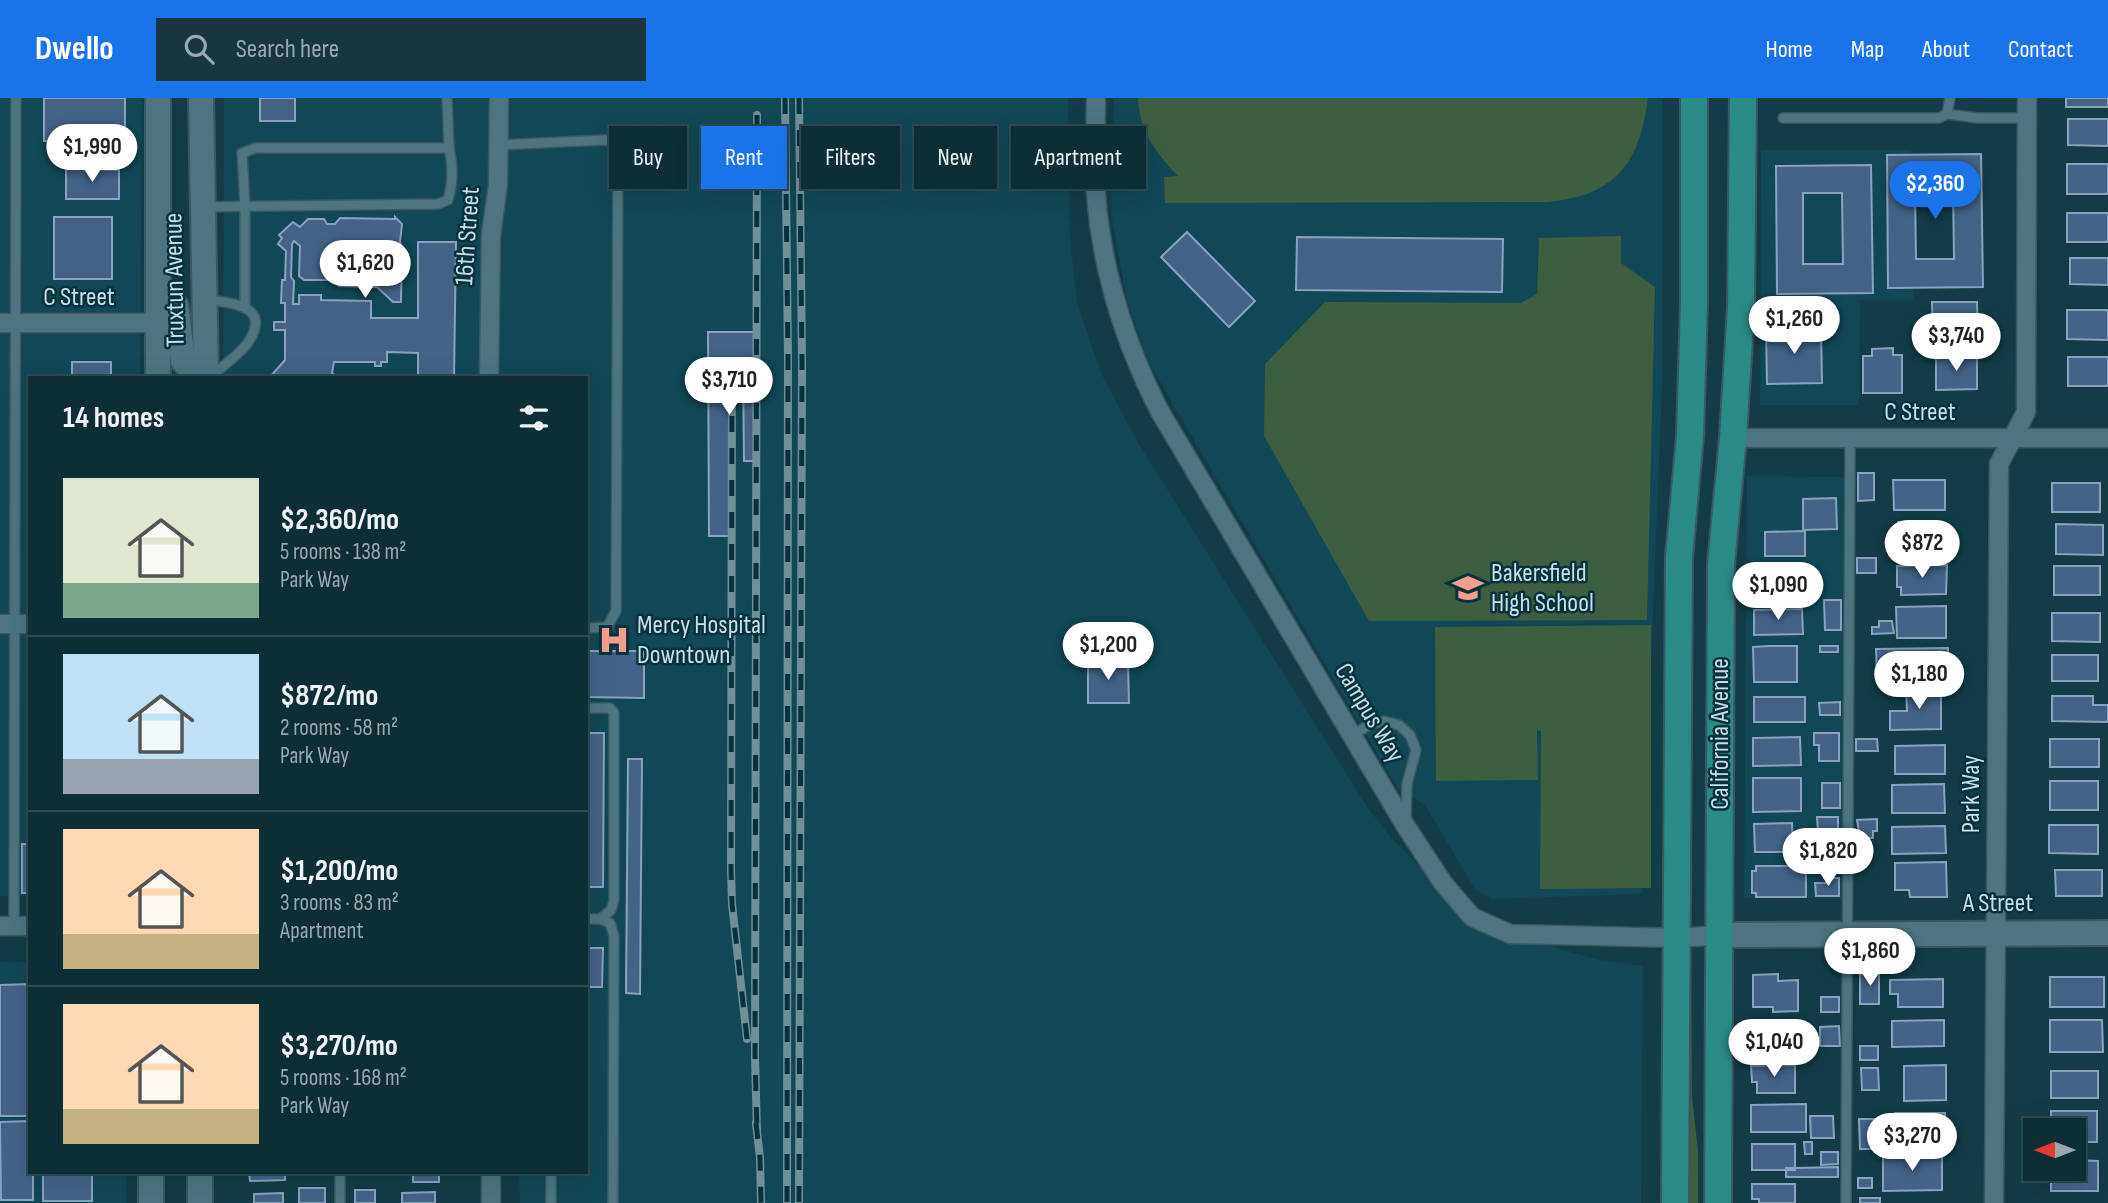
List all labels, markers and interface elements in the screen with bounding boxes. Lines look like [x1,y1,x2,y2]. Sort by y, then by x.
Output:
search box [156,18,646,81]
text: Dwello [35,29,114,69]
icon: search [180,30,218,68]
text: Search here [236,34,339,65]
text: Home [1765,35,1813,64]
text: Map [1851,35,1884,64]
text: About [1922,35,1970,64]
text: Contact [2008,35,2073,64]
pin: $1,990 [35,125,149,184]
chip: Buy [609,126,687,189]
chip: Rent [701,126,787,189]
chip: Filters [801,126,900,189]
chip: New [914,126,997,189]
chip: Apartment [1011,126,1146,189]
text: $1,990 [62,133,122,161]
pin: $2,360 [1878,162,1992,221]
text: $2,360 [1905,170,1965,198]
street label: 16th Street [449,186,487,286]
street label: Truxtun Avenue [158,213,192,347]
pin: $1,620 [308,240,422,300]
text: $1,620 [336,249,394,277]
street label: C Street [43,282,115,313]
pin: $1,260 [1737,296,1851,356]
text: $1,260 [1765,305,1823,333]
pin: $3,740 [1899,314,2013,373]
text: $3,740 [1928,322,1984,350]
pin: $3,710 [672,358,786,417]
text: $3,710 [701,366,757,394]
street label: C Street [1884,397,1956,428]
icon: filters [515,399,553,437]
text: 14 homes [63,400,164,436]
text: $2,360/mo [280,502,399,538]
icon: home [119,506,203,590]
pin: $872 [1881,520,1963,580]
text: $872 [1901,529,1943,557]
text: 5 rooms · 138 m² [280,538,406,566]
place label: Bakersfield High School [1491,558,1594,619]
pin: $1,090 [1721,562,1835,622]
text: Park Way [280,566,349,594]
school or university icon: Bakersfield High School [1451,571,1485,605]
text: $1,090 [1748,571,1808,599]
place label: Mercy Hospital Downtown [637,610,766,671]
pin: $1,200 [1051,622,1165,682]
hospital icon: Mercy Hospital Downtown [597,623,631,657]
text: $1,200 [1079,631,1137,659]
pin: $1,180 [1862,652,1976,711]
street label: Campus Way [1327,658,1411,768]
street label: California Avenue [1705,658,1736,810]
text: $1,180 [1890,660,1948,688]
text: $872/mo [280,678,378,714]
icon: home [119,682,203,766]
text: 2 rooms · 58 m² [280,714,398,742]
text: Park Way [280,742,349,770]
street label: Park Way [1956,755,1987,833]
pin: $1,820 [1771,828,1885,888]
text: $1,820 [1799,837,1857,865]
text: $1,200/mo [280,853,398,889]
icon: home [119,857,203,941]
street label: A Street [1962,888,2033,919]
text: 3 rooms · 83 m² [280,889,399,917]
text: Apartment [280,917,364,945]
pin: $1,860 [1813,928,1927,988]
text: $1,860 [1840,937,1900,965]
pin: $1,040 [1717,1020,1831,1079]
text: $3,270/mo [280,1028,398,1064]
text: $1,040 [1744,1028,1804,1056]
icon: home [119,1032,203,1116]
text: 5 rooms · 168 m² [280,1064,407,1092]
text: Park Way [280,1092,349,1120]
pin: $3,270 [1855,1114,1969,1173]
north arrow [2023,1118,2086,1181]
map controls [2023,1118,2086,1181]
text: $3,270 [1883,1122,1941,1150]

